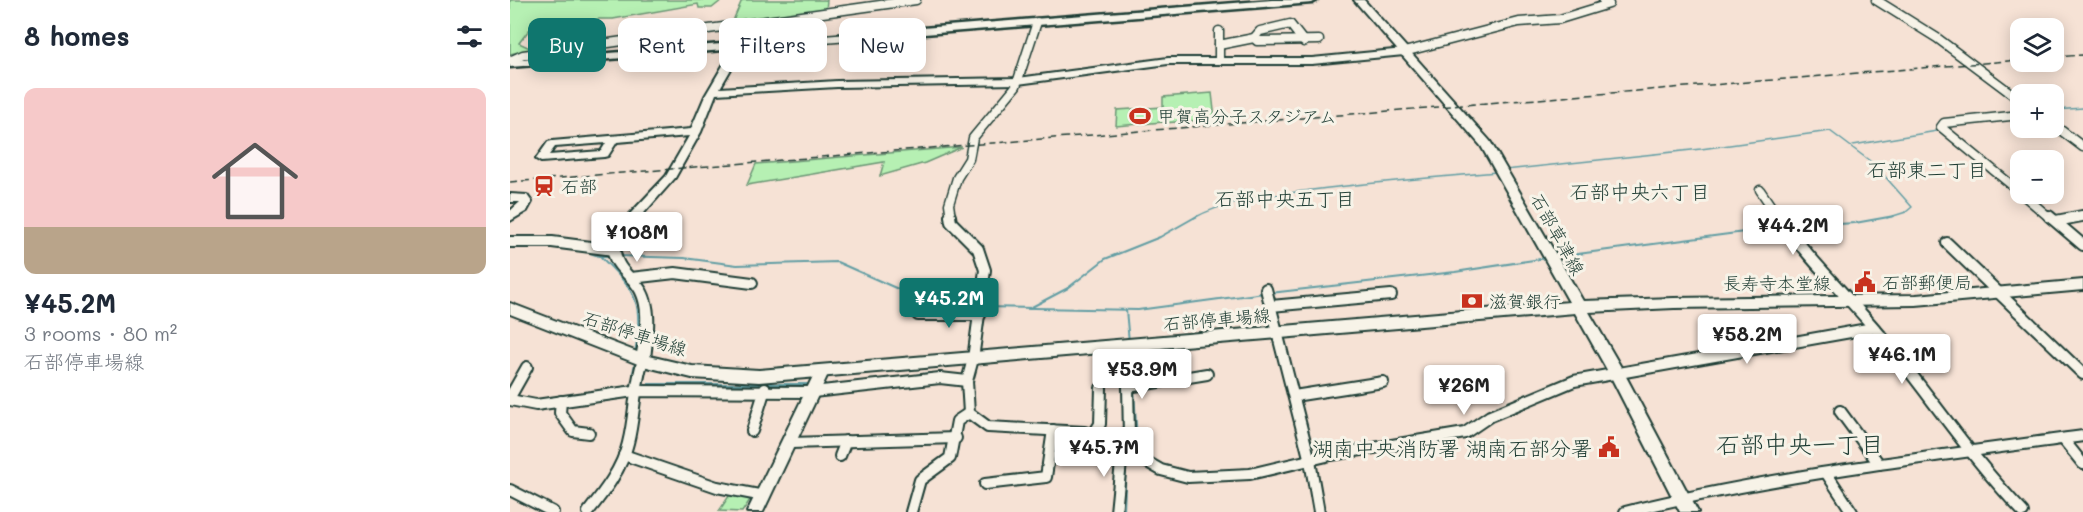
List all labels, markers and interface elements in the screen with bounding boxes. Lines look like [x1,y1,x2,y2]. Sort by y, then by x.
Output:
chip: Buy [528,18,606,72]
chip: Rent [618,18,707,72]
chip: Filters [719,18,827,72]
chip: New [839,18,926,72]
map controls [2010,18,2064,204]
button: layers [2010,18,2064,72]
text: 8 homes [24,19,130,53]
icon: filters [453,20,486,53]
button: + [2010,84,2064,138]
sports icon: 甲賀高分子スタジアム [1128,104,1152,128]
place label: 甲賀高分子スタジアム [1157,104,1337,128]
icon: home [201,127,309,235]
button: − [2010,150,2064,204]
district label: 石部東二丁目 [1867,156,1987,182]
station icon: 石部 [532,174,556,198]
place label: 石部 [561,174,597,198]
district label: 石部中央六丁目 [1570,178,1710,204]
district label: 石部中央五丁目 [1215,185,1355,211]
street label: 石部草津線 [1526,189,1590,279]
pin: ¥44.2M [1744,205,1842,256]
text: ¥44.2M [1757,211,1829,237]
pin: ¥108M [595,212,679,263]
text: ¥108M [605,218,669,244]
public building icon: 石部郵便局 [1853,270,1877,294]
place label: 石部郵便局 [1882,270,1972,294]
street label: 長寿寺本堂線 [1723,271,1831,295]
pin: ¥45.2M [900,278,998,329]
text: ¥45.2M [914,284,984,310]
text: ¥45.2M [24,286,116,320]
bank icon: 滋賀銀行 [1460,289,1484,313]
place label: 滋賀銀行 [1489,289,1561,313]
street label: 石部停車場線 [1162,302,1272,336]
street label: 石部停車場線 [580,305,690,361]
pin: ¥58.2M [1698,314,1796,365]
text: 3 rooms · 80 m² [24,320,177,346]
text: ¥58.2M [1712,320,1782,346]
pin: ¥46.1M [1853,334,1951,385]
text: ¥46.1M [1867,340,1937,366]
text: 石部停車場線 [24,348,144,374]
pin: ¥53.9M [1093,349,1191,400]
text: ¥53.9M [1106,355,1178,381]
pin: ¥26M [1428,365,1500,416]
text: ¥26M [1438,371,1490,397]
pin: ¥45.7M [1055,427,1153,478]
district label: 石部中央一丁目 [1716,428,1884,459]
text: ¥45.7M [1069,433,1139,459]
place label: 湖南中央消防署 湖南石部分署 [1312,434,1592,461]
public building icon: 湖南中央消防署 湖南石部分署 [1597,435,1621,459]

